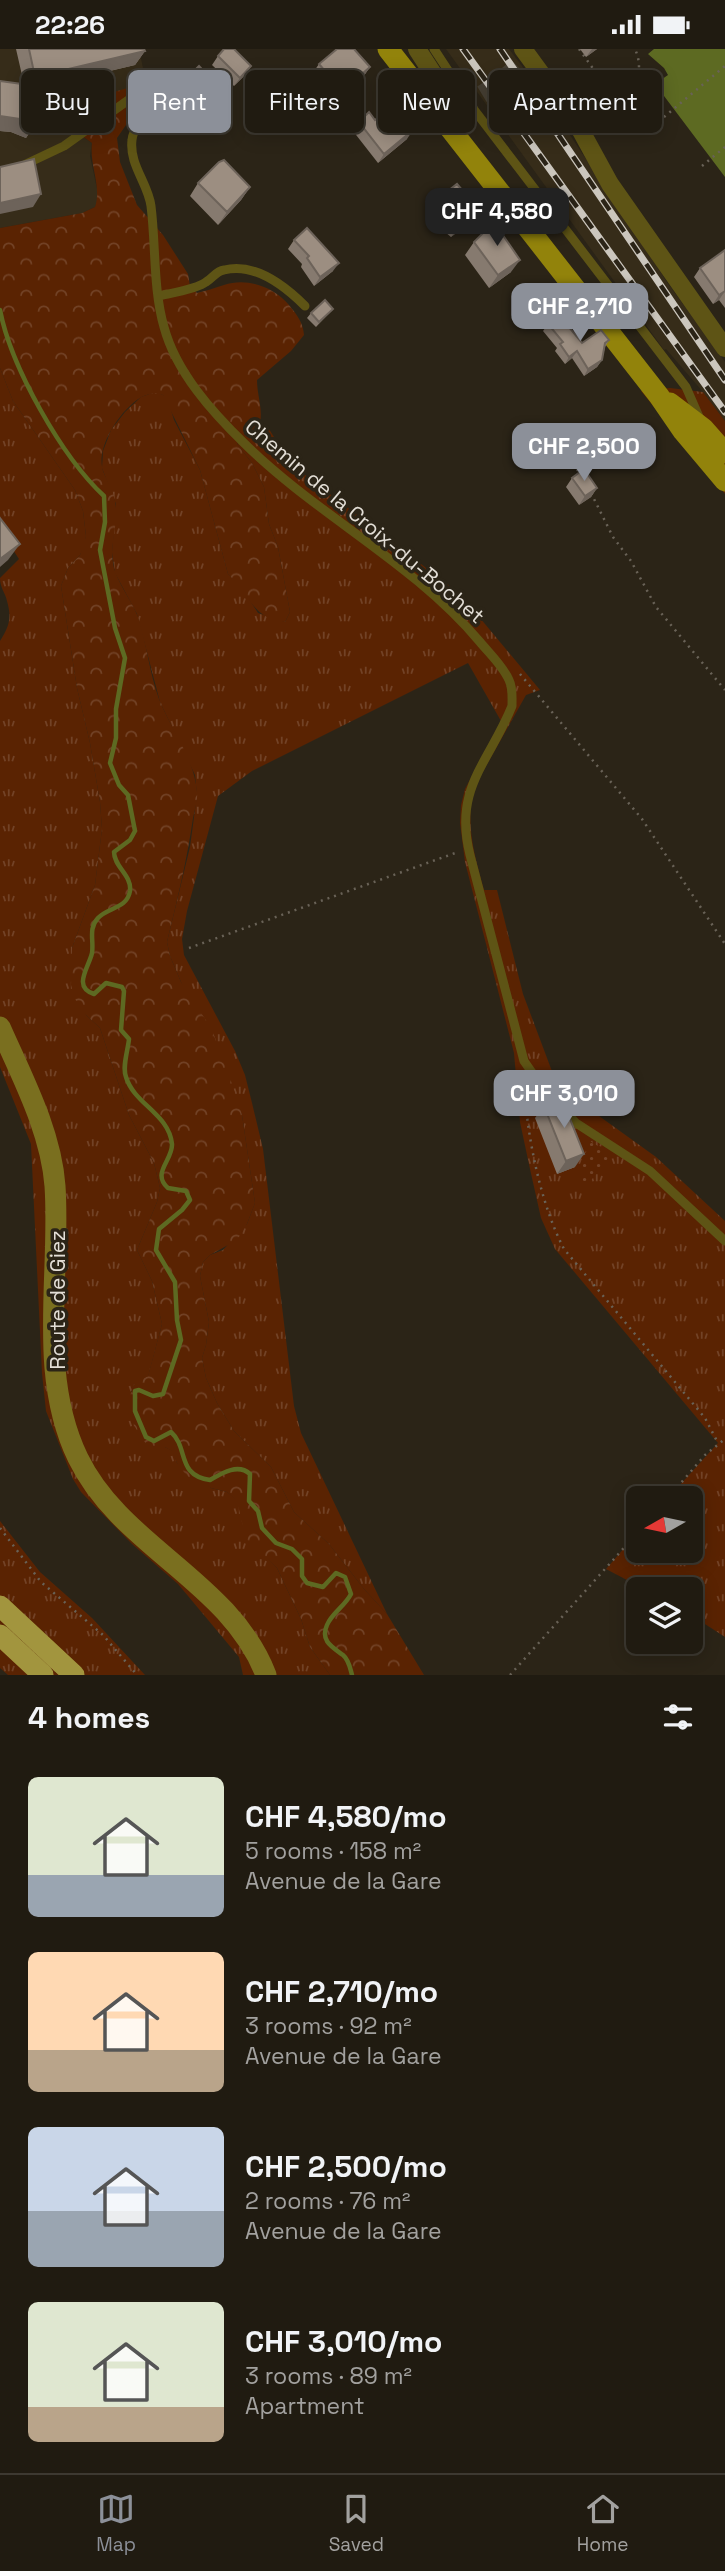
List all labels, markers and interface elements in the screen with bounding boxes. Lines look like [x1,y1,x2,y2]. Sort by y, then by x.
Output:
text: 22:26 [35,8,105,42]
chip: Buy [21,70,114,133]
chip: Rent [128,70,231,133]
chip: Filters [245,70,364,133]
chip: New [378,70,475,133]
chip: Apartment [489,70,662,133]
pin: CHF 4,580 [417,189,577,248]
text: CHF 4,580 [441,196,553,226]
pin: CHF 2,710 [500,283,660,343]
text: CHF 2,710 [527,291,633,321]
street label: Chemin de la Croix-du-Bochet [240,413,490,629]
pin: CHF 2,500 [504,423,664,483]
text: CHF 2,500 [528,431,640,461]
pin: CHF 3,010 [484,1070,644,1130]
text: CHF 3,010 [510,1078,618,1108]
street label: Route de Giez [44,1230,71,1370]
north arrow [626,1486,704,1563]
map controls [626,1486,703,1654]
button: layers [626,1577,703,1654]
text: 4 homes [28,1698,150,1737]
icon: filters [659,1698,697,1736]
text: CHF 4,580/mo [245,1797,447,1836]
icon: home [84,1805,168,1889]
text: 5 rooms · 158 m² [245,1836,421,1866]
text: Avenue de la Gare [245,1866,442,1896]
text: CHF 2,710/mo [245,1972,438,2011]
icon: home [84,1980,168,2064]
text: 3 rooms · 92 m² [245,2011,412,2041]
text: Avenue de la Gare [245,2041,442,2071]
text: CHF 2,500/mo [245,2147,447,2186]
icon: home [84,2155,168,2239]
text: 2 rooms · 76 m² [245,2186,410,2216]
text: Avenue de la Gare [245,2216,442,2246]
text: CHF 3,010/mo [245,2322,442,2361]
icon: home [84,2330,168,2414]
text: 3 rooms · 89 m² [245,2361,412,2391]
text: Apartment [245,2391,365,2421]
tab: Map [96,2490,136,2557]
tab: Saved [329,2490,384,2557]
tab: Home [577,2490,629,2557]

